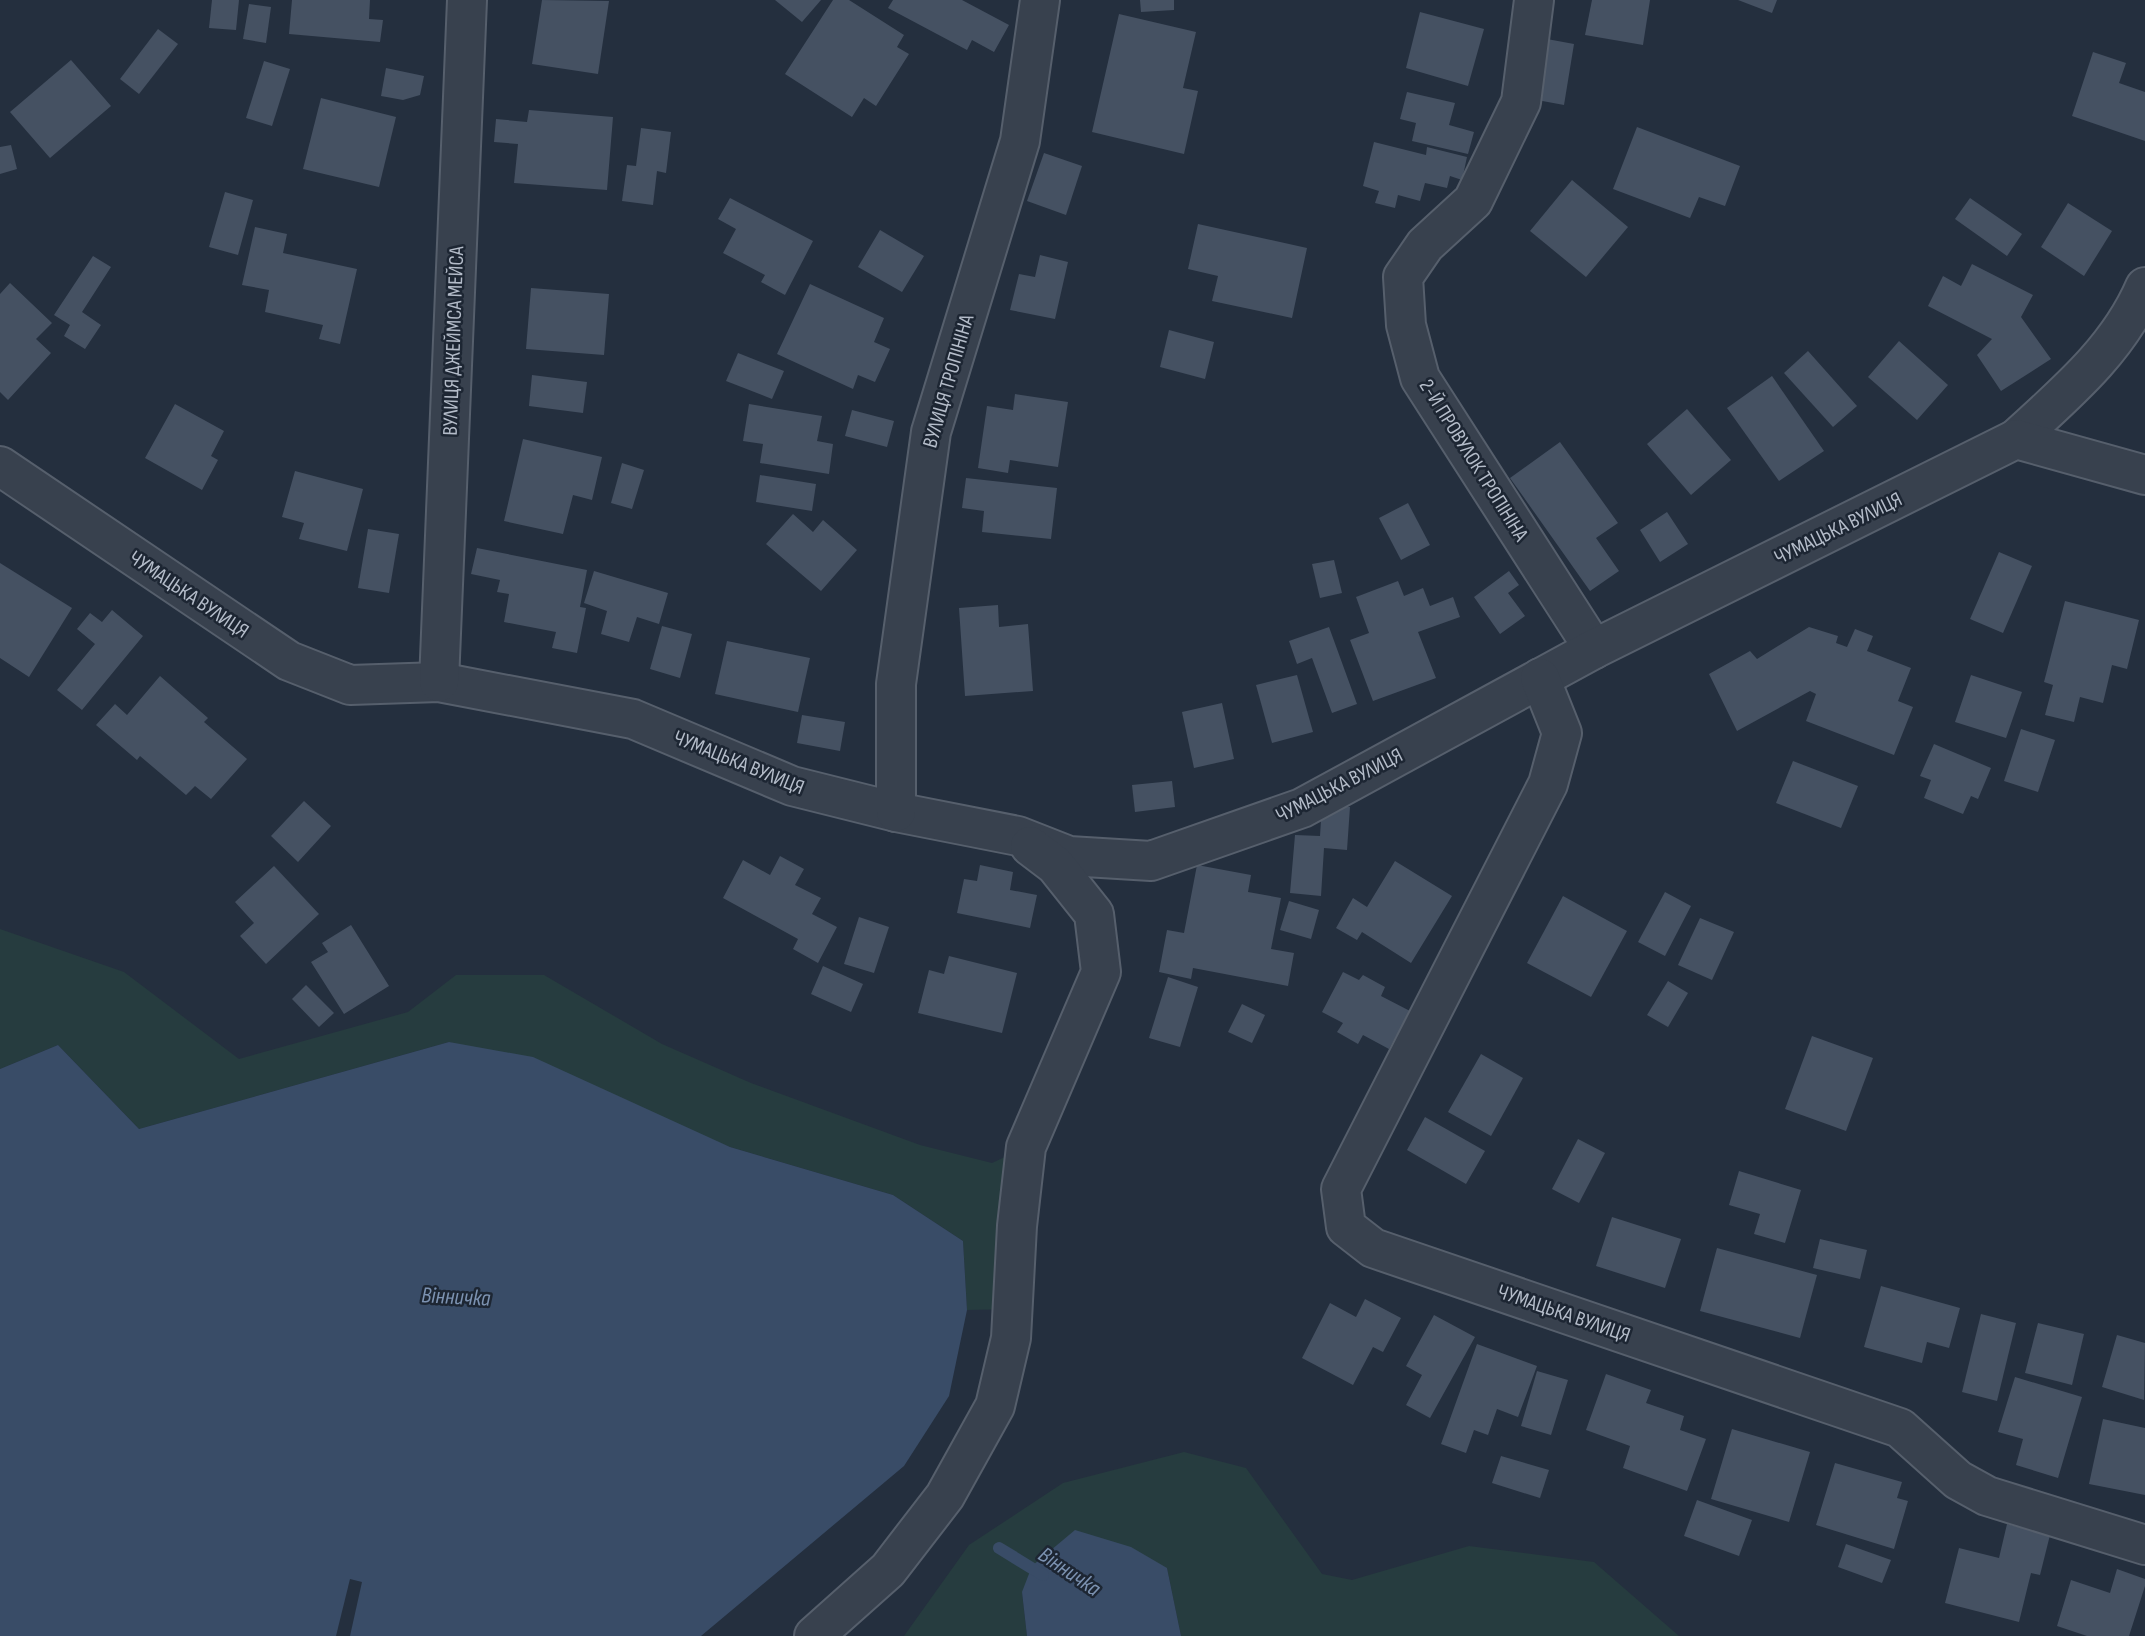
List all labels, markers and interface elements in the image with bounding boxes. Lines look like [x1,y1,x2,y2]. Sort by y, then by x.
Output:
street label: ВУЛИЦЯ ДЖЕЙМСА МЕЙСА [438,245,469,436]
street label: ВУЛИЦЯ ТРОПІНІНА [918,311,980,451]
street label: 2-Й ПРОВУЛОК ТРОПІНІНА [1414,375,1534,547]
street label: ЧУМАЦЬКА ВУЛИЦЯ [1770,487,1906,570]
street label: ЧУМАЦЬКА ВУЛИЦЯ [124,545,253,644]
street label: ЧУМАЦЬКА ВУЛИЦЯ [670,725,808,800]
street label: ЧУМАЦЬКА ВУЛИЦЯ [1272,743,1407,828]
street label: ЧУМАЦЬКА ВУЛИЦЯ [1494,1279,1634,1348]
water label: Вінничка [421,1281,492,1313]
water label: Вінничка [1033,1541,1107,1603]

